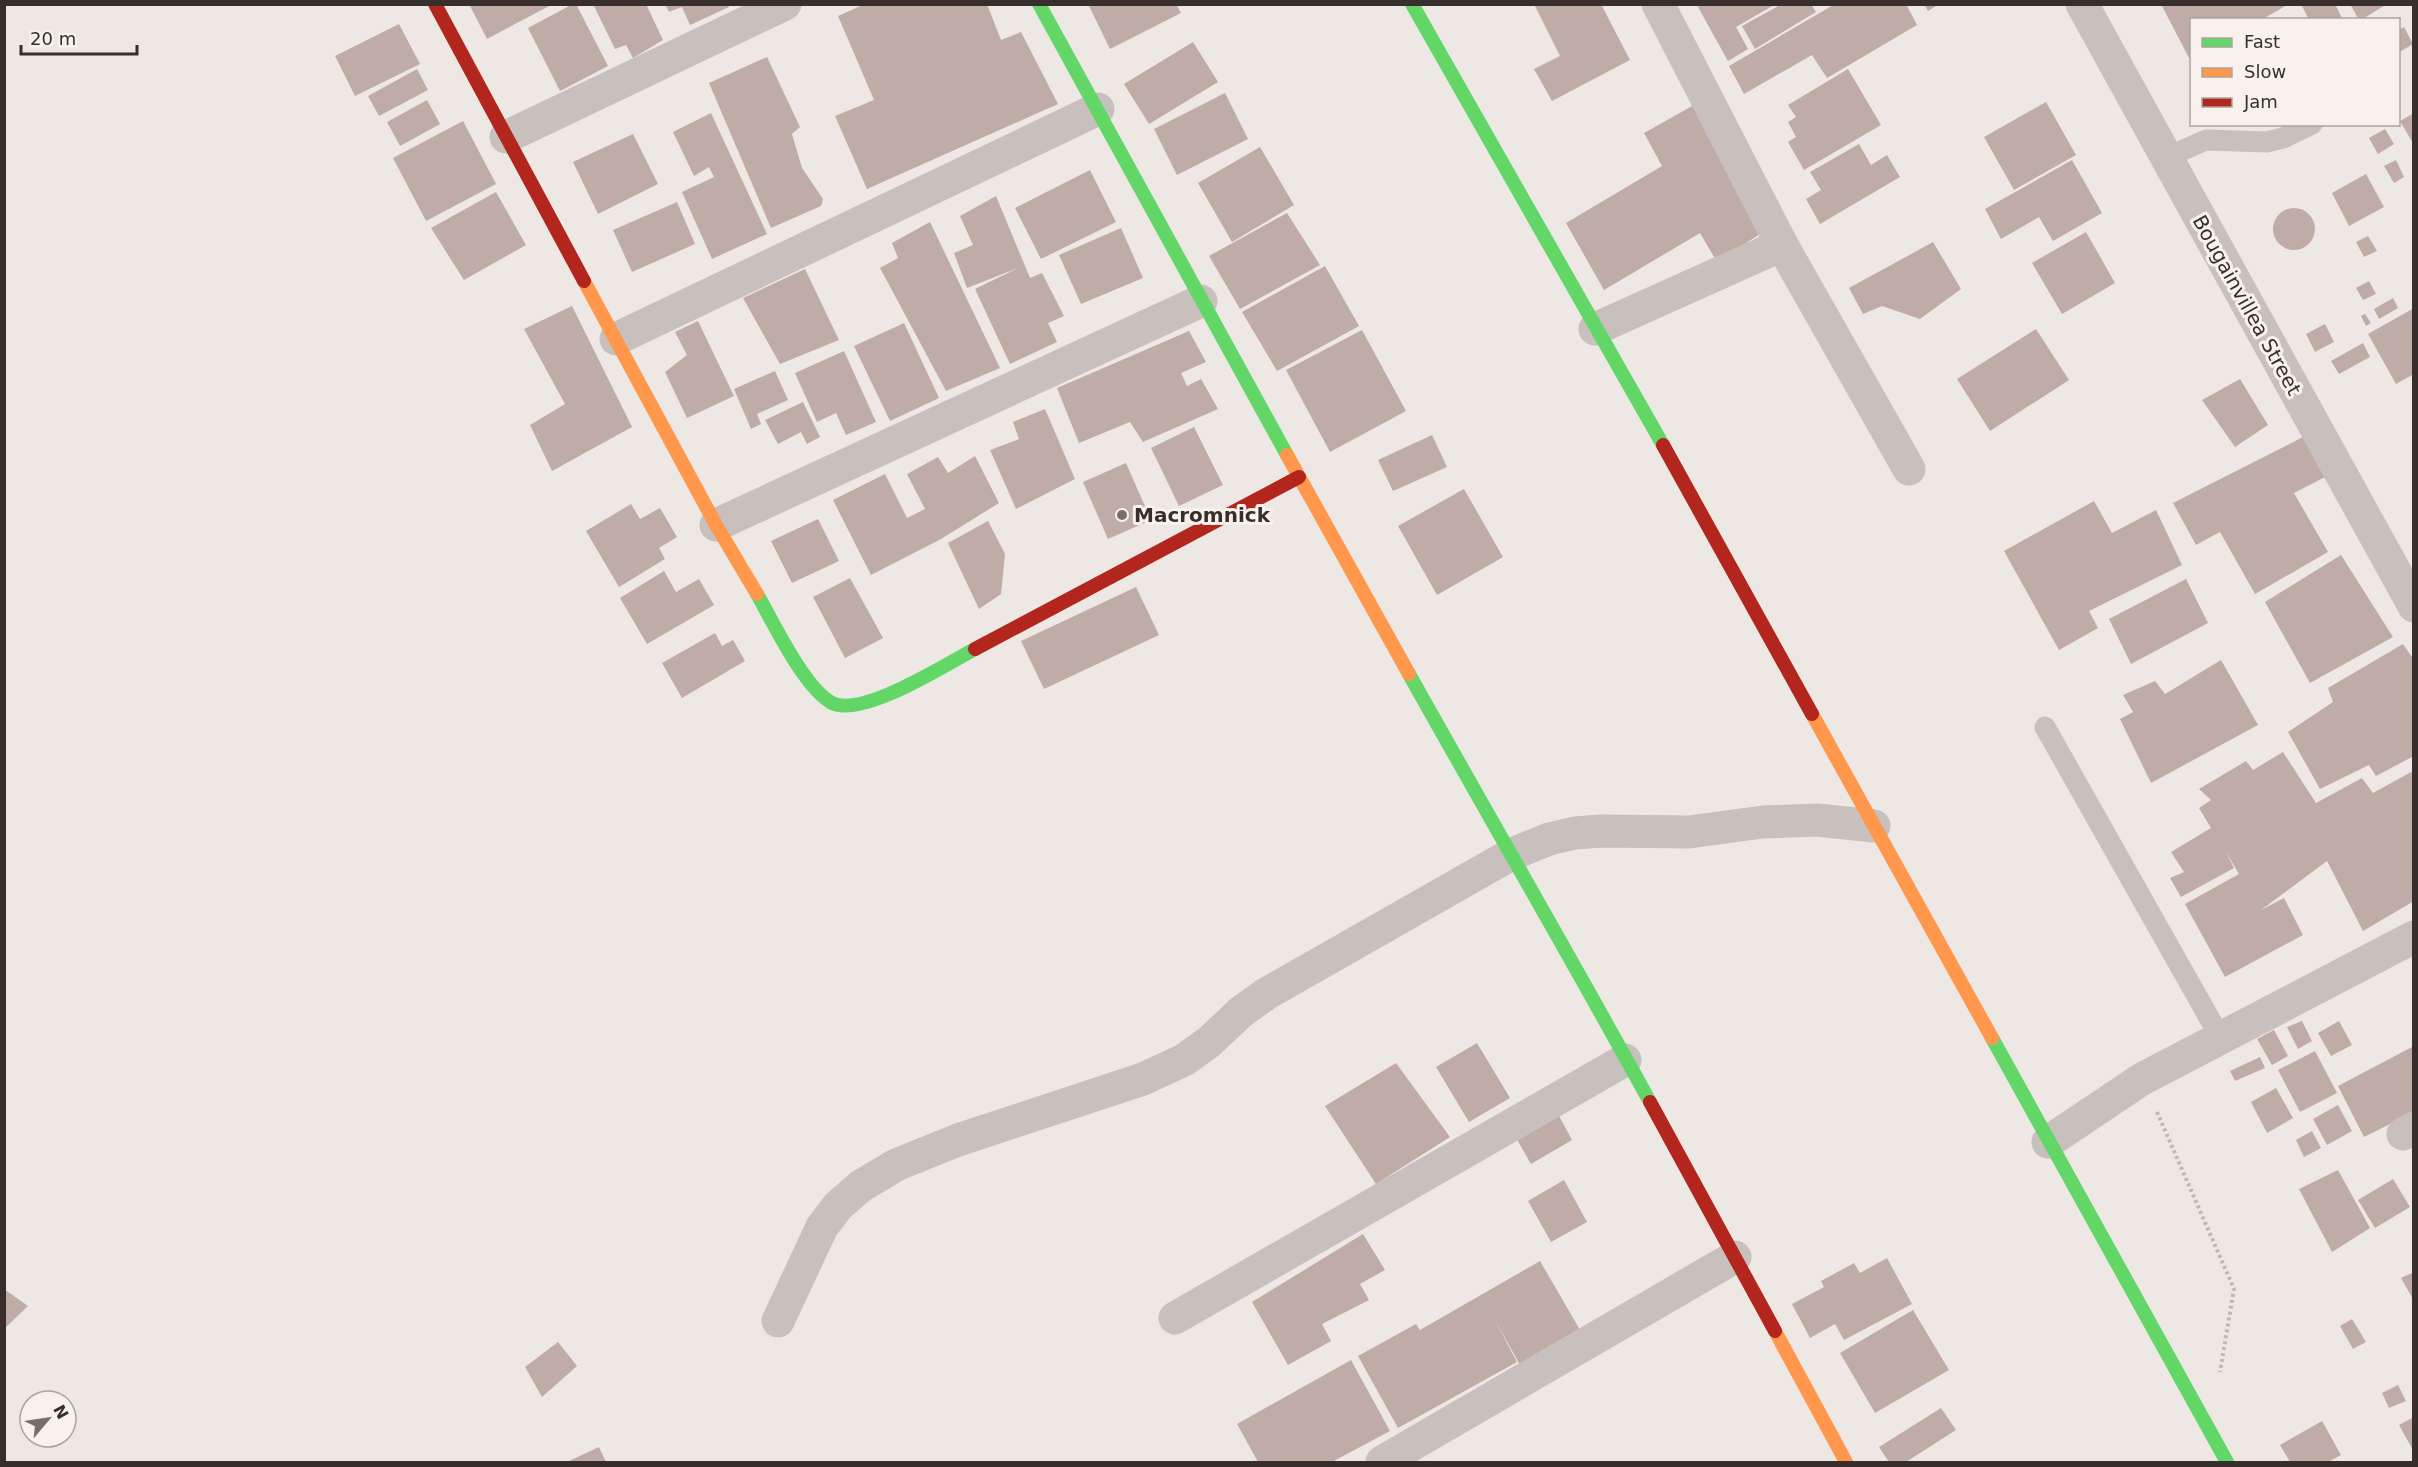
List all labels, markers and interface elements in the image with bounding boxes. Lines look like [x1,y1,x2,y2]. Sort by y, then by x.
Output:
scale bar [21,18,136,56]
legend [2190,18,2400,126]
text: 20 m [30,28,76,49]
text: Fast [2244,31,2280,52]
text: Slow [2244,61,2286,82]
text: Jam [2243,91,2278,112]
street label: Bougainvillea Street [2188,211,2307,399]
place label: Macromnick [1134,503,1271,527]
marker: Macromnick [1115,508,1129,522]
north arrow [18,1389,78,1449]
text: N [49,1402,72,1422]

